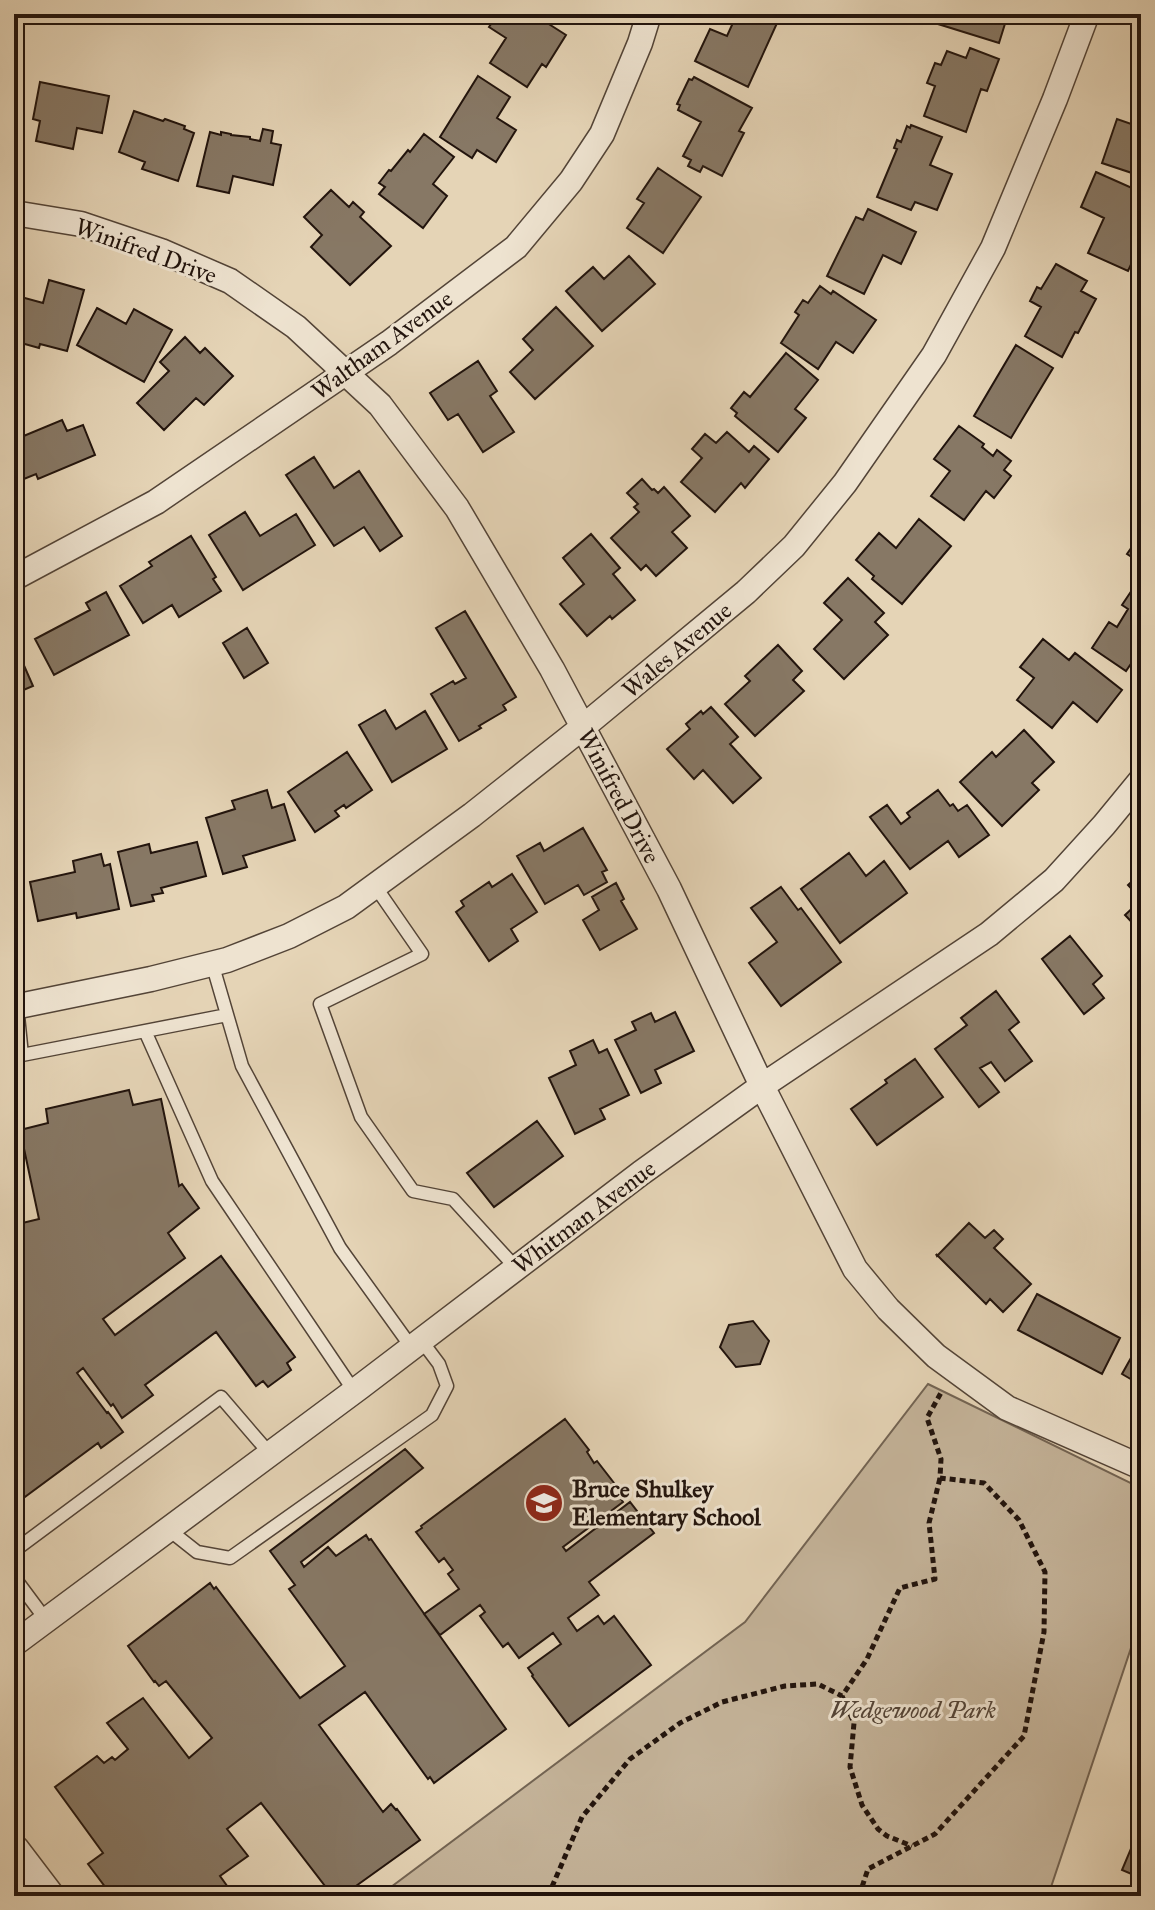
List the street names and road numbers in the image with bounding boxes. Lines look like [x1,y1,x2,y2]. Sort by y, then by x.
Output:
street label: Winifred Drive [71,211,221,291]
street label: Waltham Avenue [305,284,459,406]
street label: Wales Avenue [616,595,738,705]
street label: Winifred Drive [571,723,667,869]
street label: Whitman Avenue [506,1153,662,1281]

